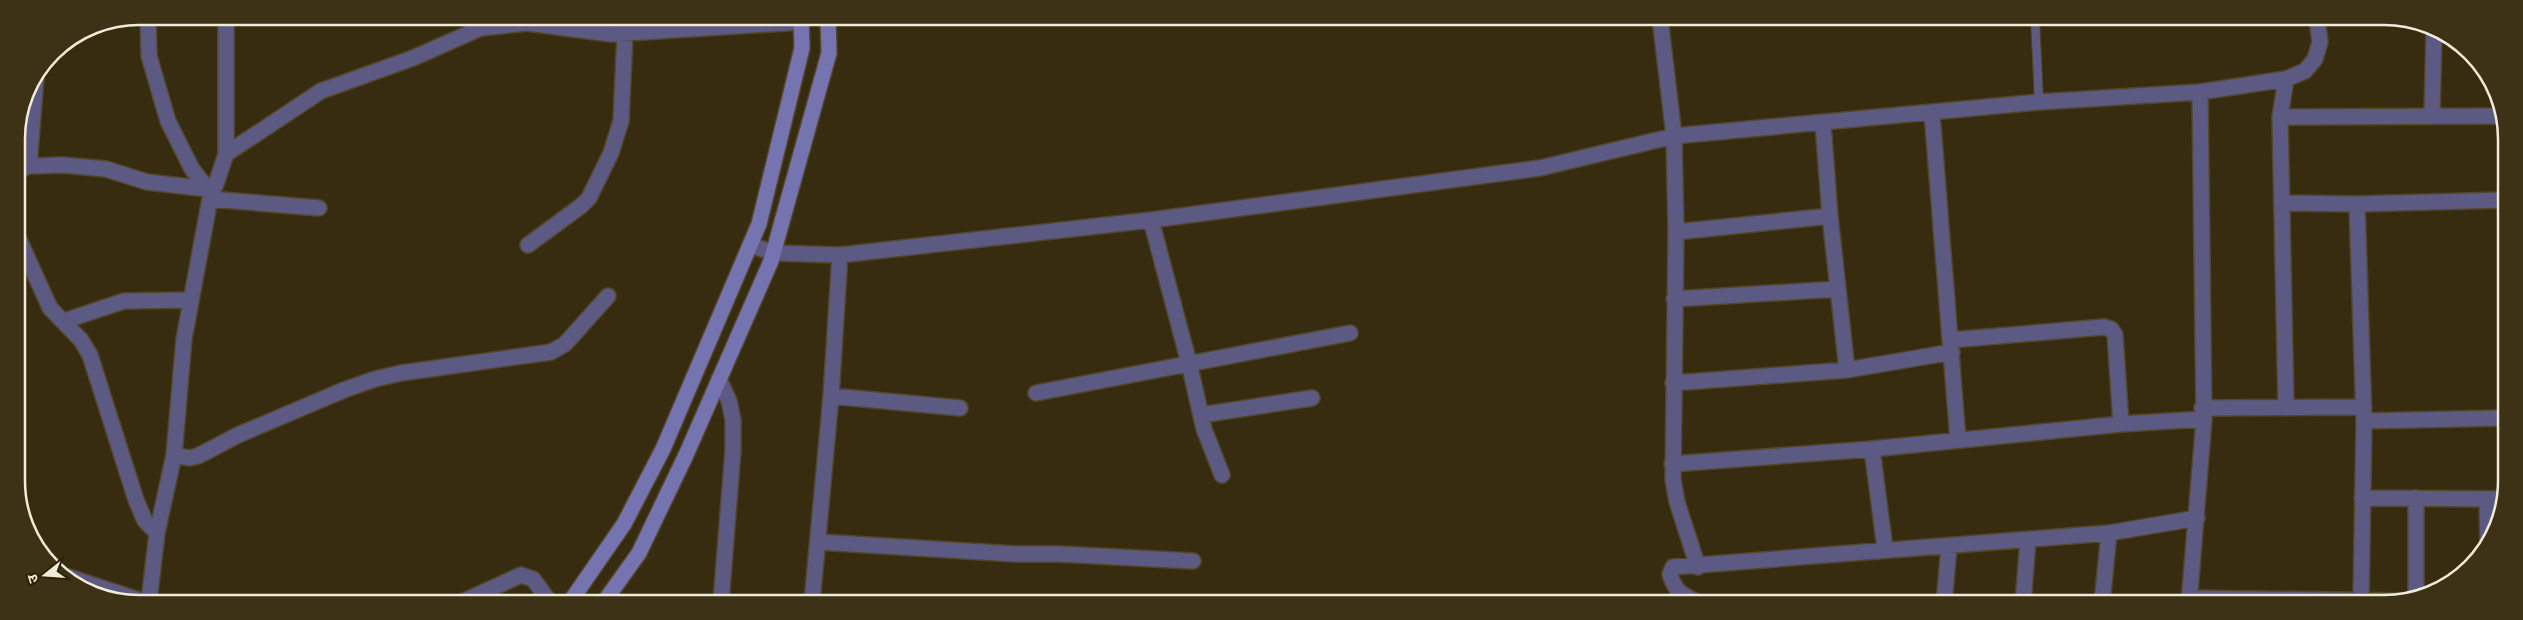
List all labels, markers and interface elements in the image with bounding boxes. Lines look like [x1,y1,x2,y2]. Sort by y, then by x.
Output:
north arrow [20,550,70,600]
text: उ [22,571,42,586]

